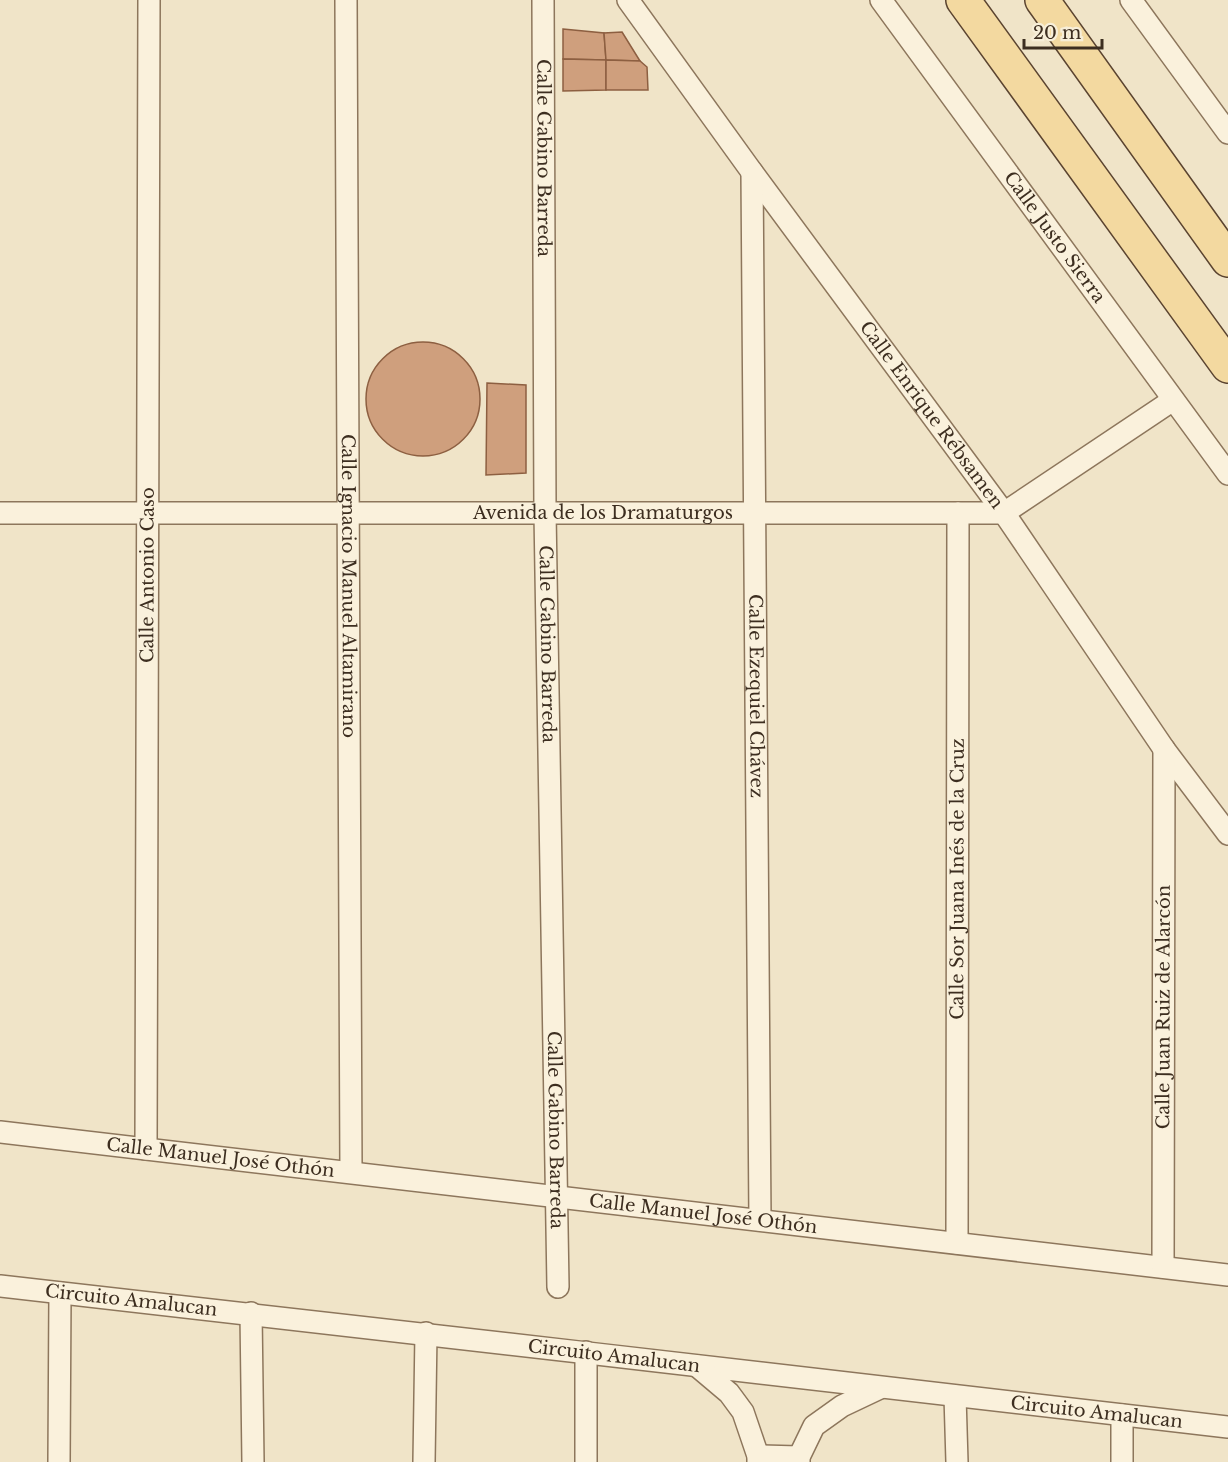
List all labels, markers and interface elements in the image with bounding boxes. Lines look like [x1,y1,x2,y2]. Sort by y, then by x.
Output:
scale bar [1024,12,1102,50]
text: 20 m [1033,22,1081,44]
street label: Calle Gabino Barreda [532,59,555,257]
street label: Calle Justo Sierra [999,167,1110,307]
street label: Calle Enrique Rébsamen [855,317,1008,513]
street label: Calle Ignacio Manuel Altamirano [337,434,360,738]
street label: Calle Antonio Caso [136,487,159,663]
street label: Avenida de los Dramaturgos [472,502,733,524]
street label: Calle Gabino Barreda [535,545,560,743]
street label: Calle Ezequiel Chávez [744,594,768,798]
street label: Calle Sor Juana Inés de la Cruz [946,738,969,1020]
street label: Calle Juan Ruiz de Alarcón [1152,885,1175,1129]
street label: Calle Gabino Barreda [543,1031,568,1229]
street label: Calle Manuel José Othón [105,1133,336,1182]
street label: Calle Manuel José Othón [588,1190,819,1238]
street label: Circuito Amalucan [44,1280,218,1321]
street label: Circuito Amalucan [527,1335,701,1377]
street label: Circuito Amalucan [1009,1392,1184,1433]

